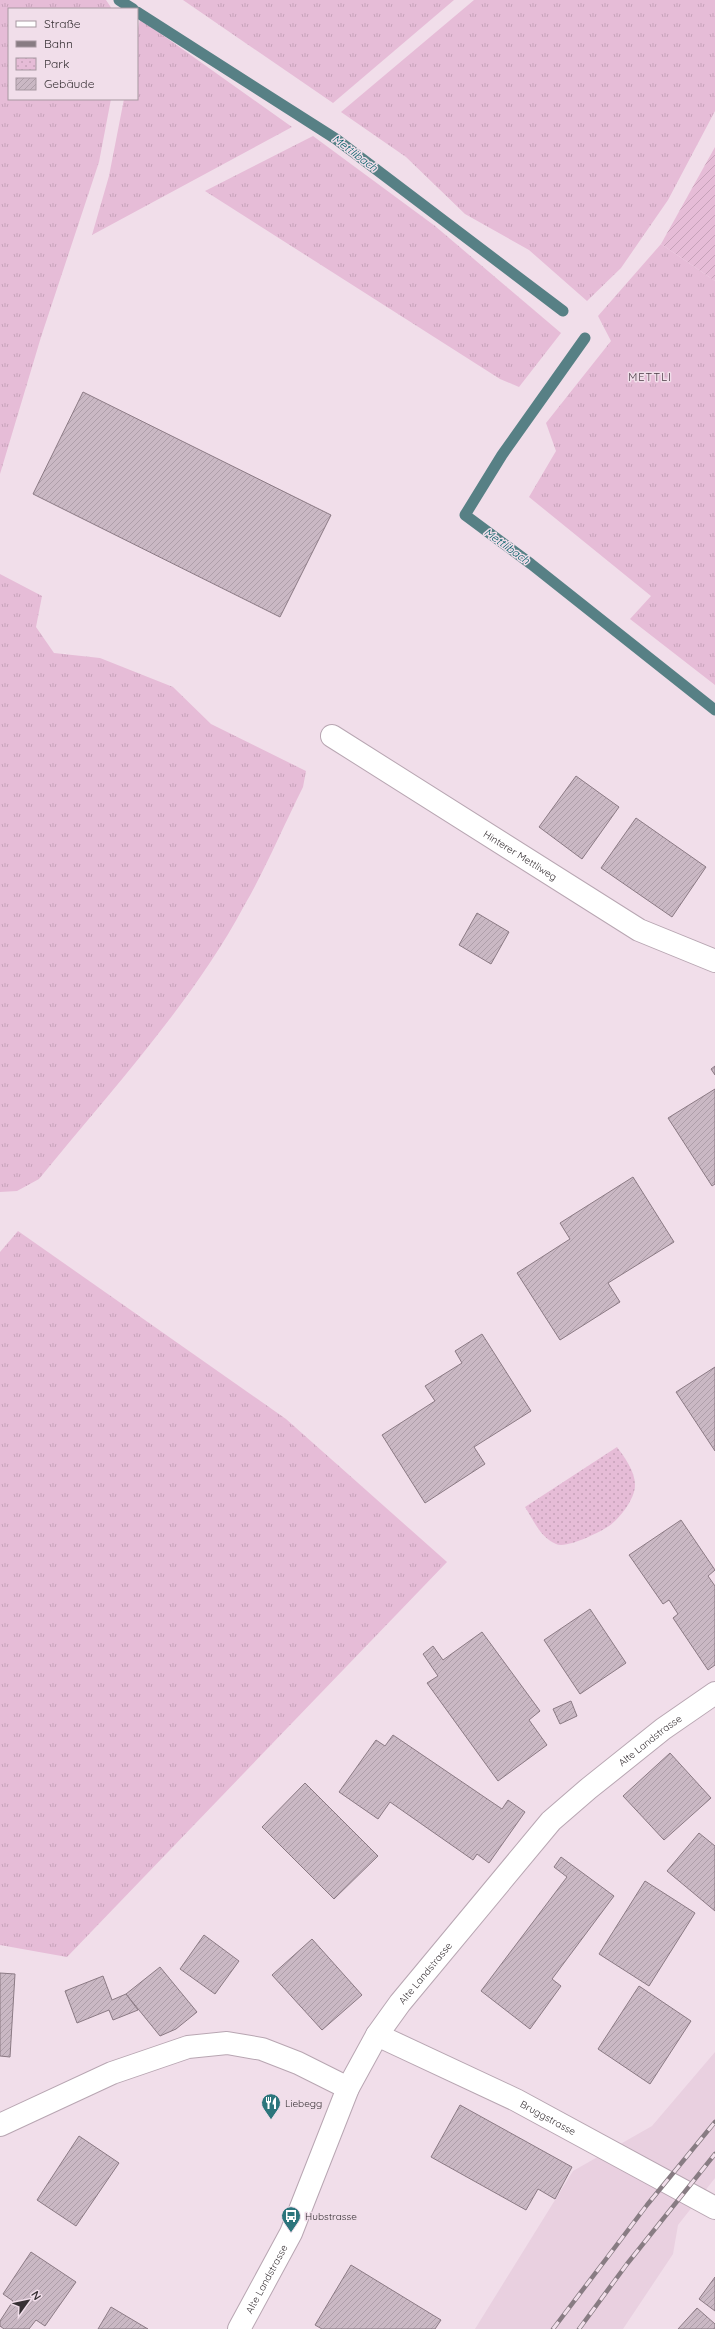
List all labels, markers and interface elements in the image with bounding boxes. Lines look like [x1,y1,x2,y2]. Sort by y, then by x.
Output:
legend [8,8,138,100]
text: Straße [44,16,81,31]
text: Bahn [44,36,73,51]
text: Park [44,56,69,71]
text: Gebäude [44,76,95,91]
water label: Mettlibach [330,131,381,175]
district label: METTLI [628,370,672,384]
water label: Mettlibach [481,525,533,568]
street label: Hinterer Mettliweg [481,827,559,884]
street label: Alte Landstrasse [616,1712,685,1769]
street label: Alte Landstrasse [396,1939,455,2007]
restaurant icon: Liebegg [260,2092,282,2120]
place label: Liebegg [285,2097,322,2110]
street label: Bruggstrasse [518,2098,578,2138]
bus stop icon: Hubstrasse [280,2205,302,2233]
place label: Hubstrasse [305,2210,357,2223]
street label: Alte Landstrasse [243,2242,291,2316]
north arrow [8,2281,48,2321]
text: N [28,2288,44,2303]

